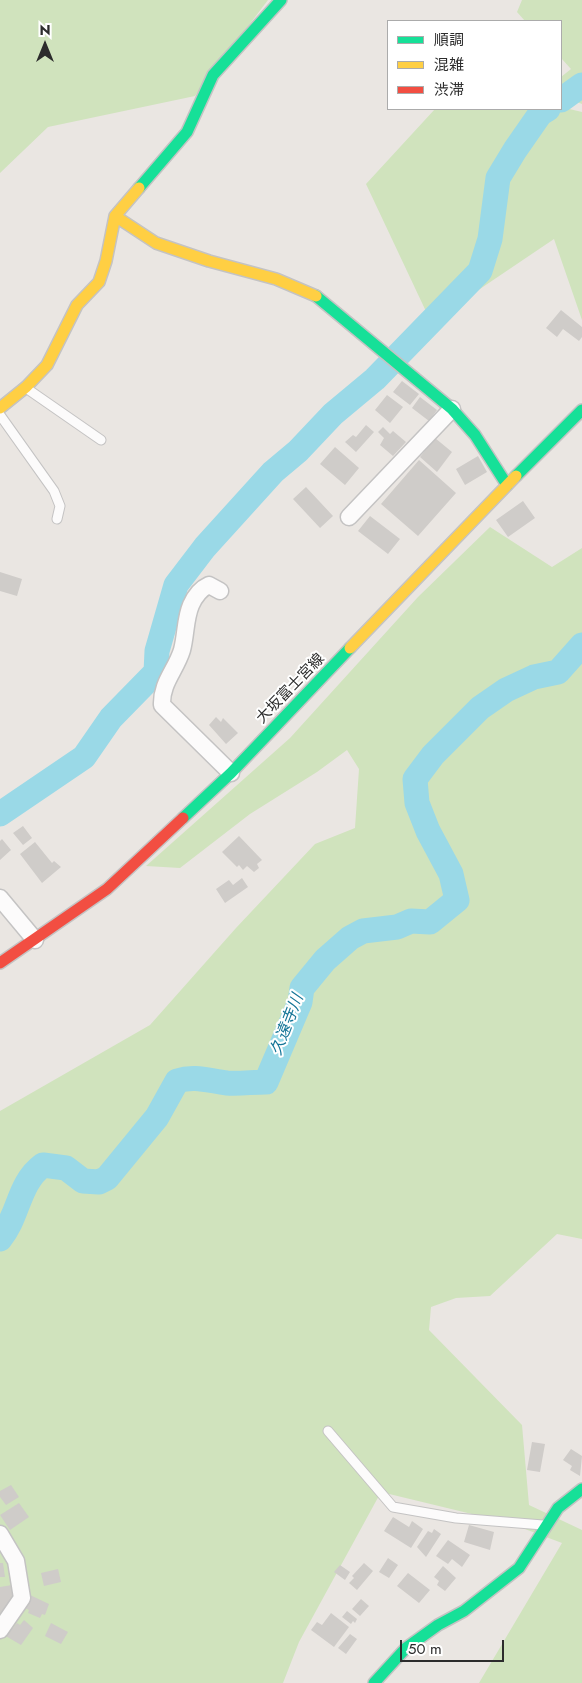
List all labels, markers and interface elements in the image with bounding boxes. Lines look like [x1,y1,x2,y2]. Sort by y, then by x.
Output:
north arrow [20,20,70,70]
text: N [39,20,51,40]
legend [387,20,562,110]
text: 順調 [434,29,464,51]
text: 混雑 [434,54,464,76]
text: 渋滞 [434,79,464,101]
street label: 大坂富士宮線 [253,650,329,728]
water label: 久遠寺川 [268,992,308,1058]
scale bar [402,1630,506,1662]
text: 50 m [408,1638,442,1660]

